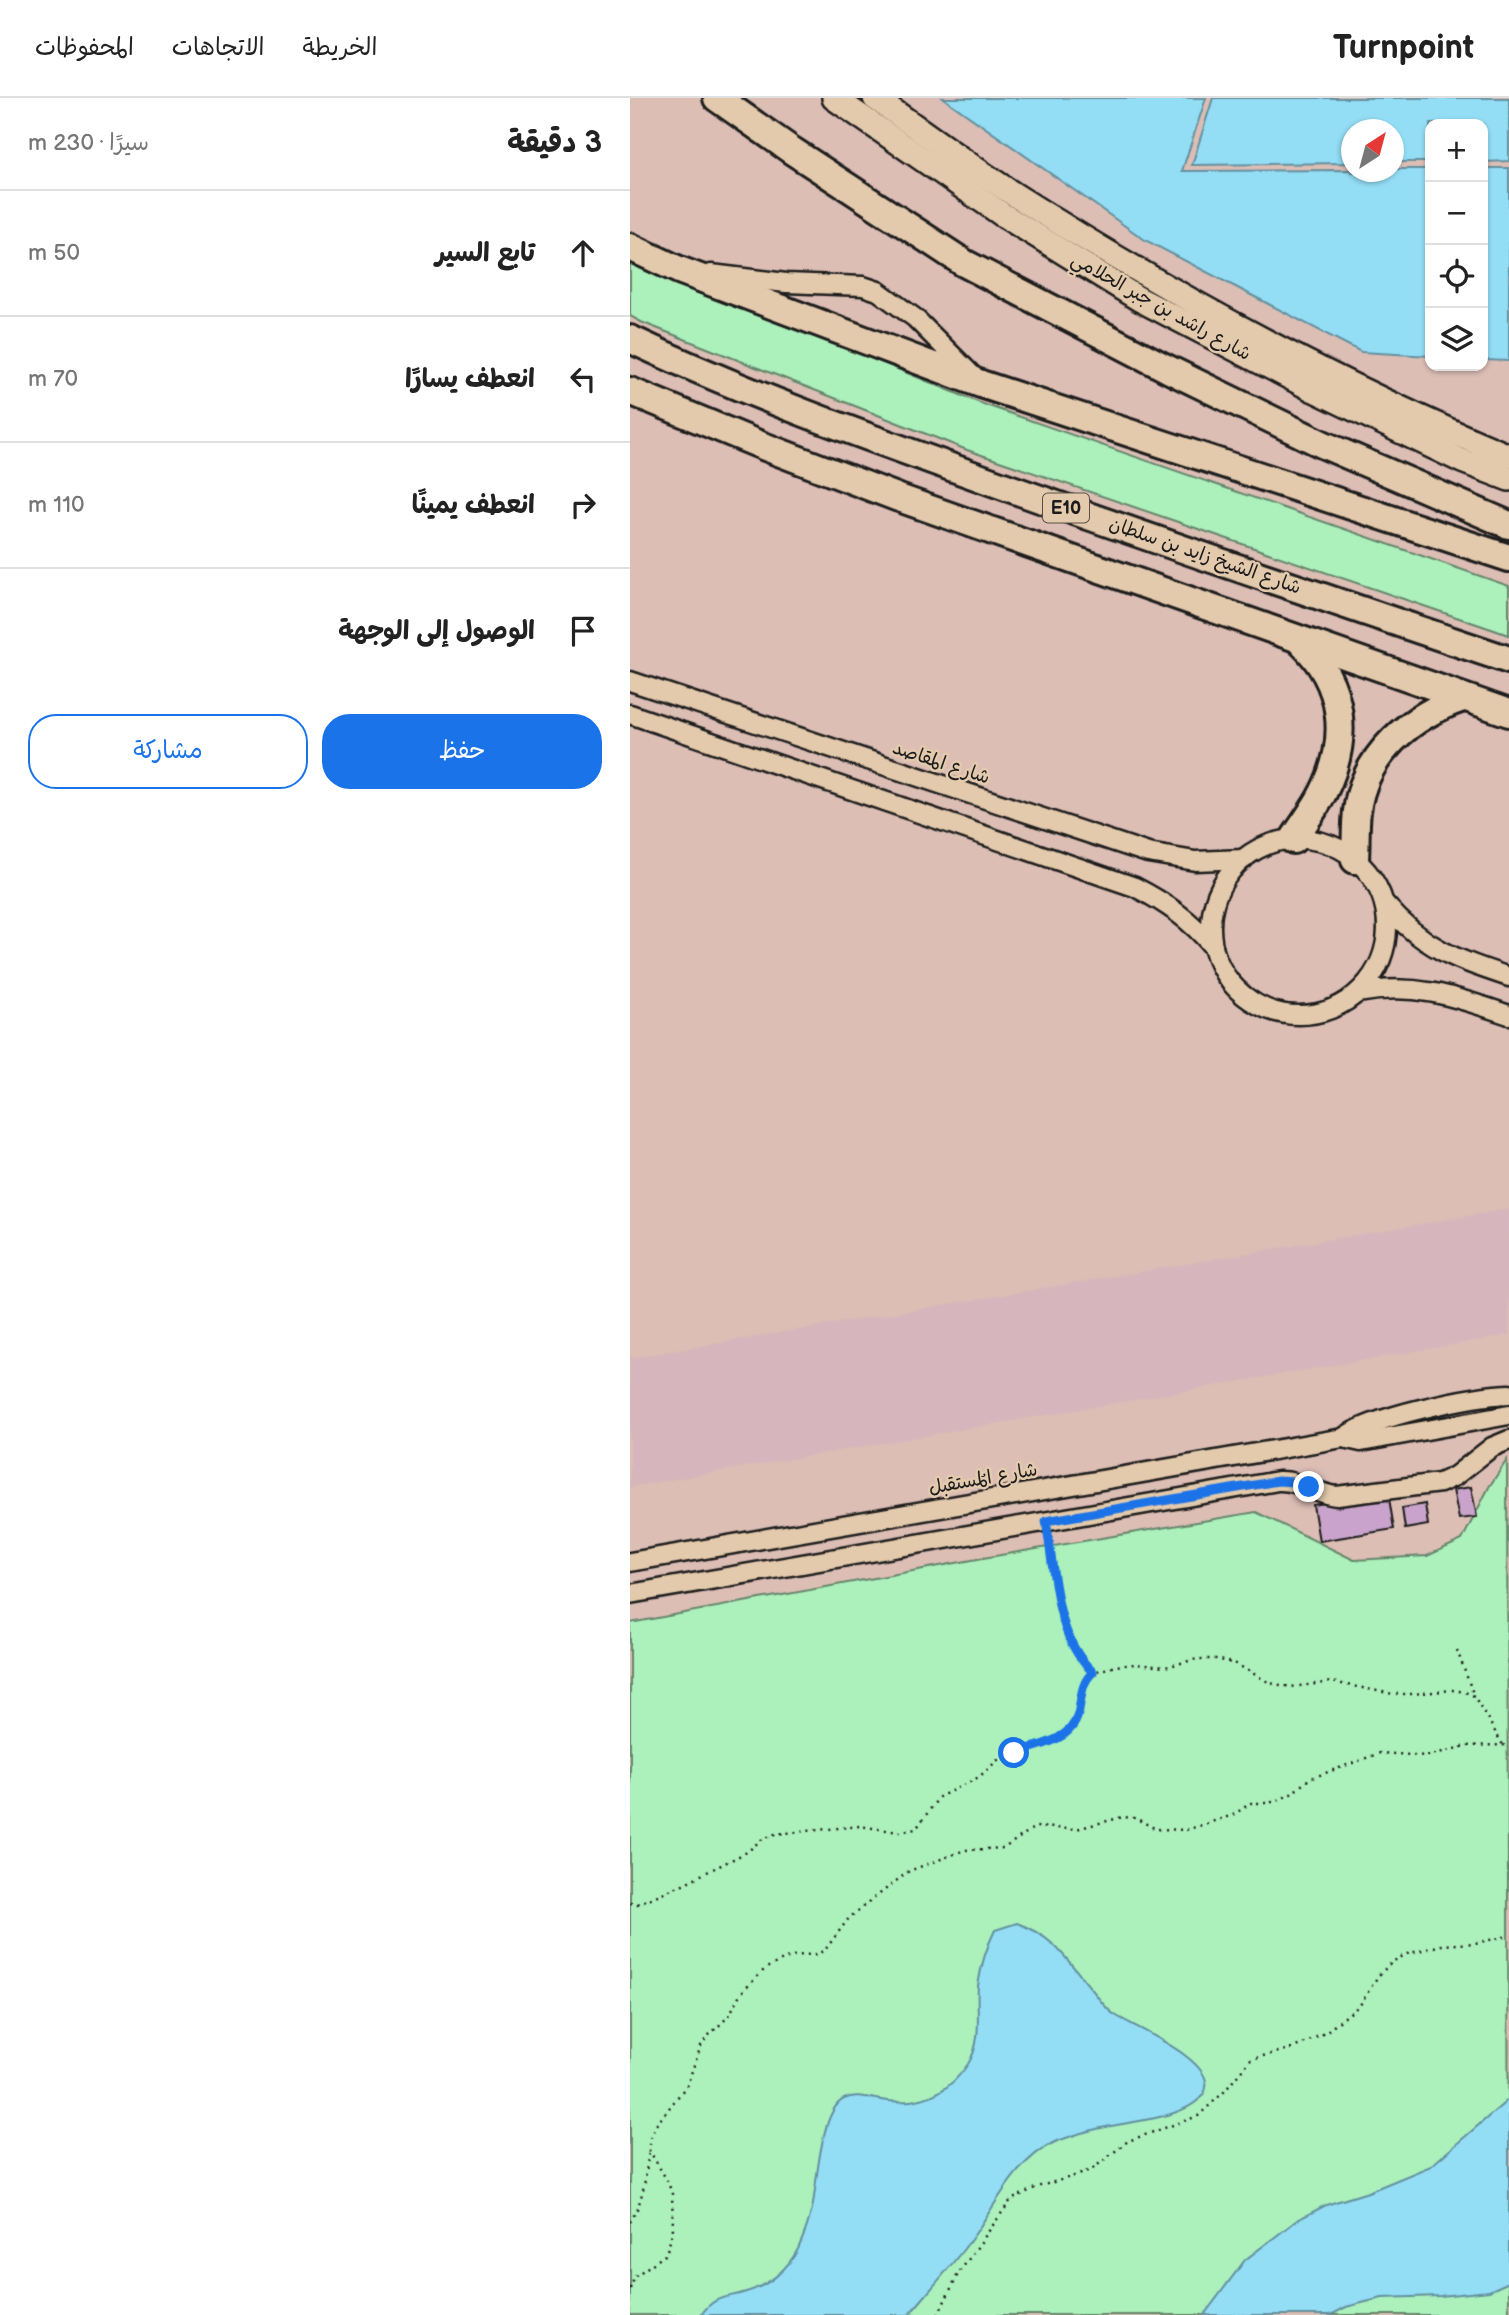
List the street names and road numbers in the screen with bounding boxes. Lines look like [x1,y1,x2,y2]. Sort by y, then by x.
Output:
street label: شارع راشد بن جبر الحلامي [1065,248,1255,369]
road number: E10 [1043,494,1089,522]
street label: شارع الشيخ زايد بن سلطان [1106,512,1304,601]
street label: شارع المقاصد [889,736,993,791]
street label: شارع المُستقبل [927,1458,1039,1501]

